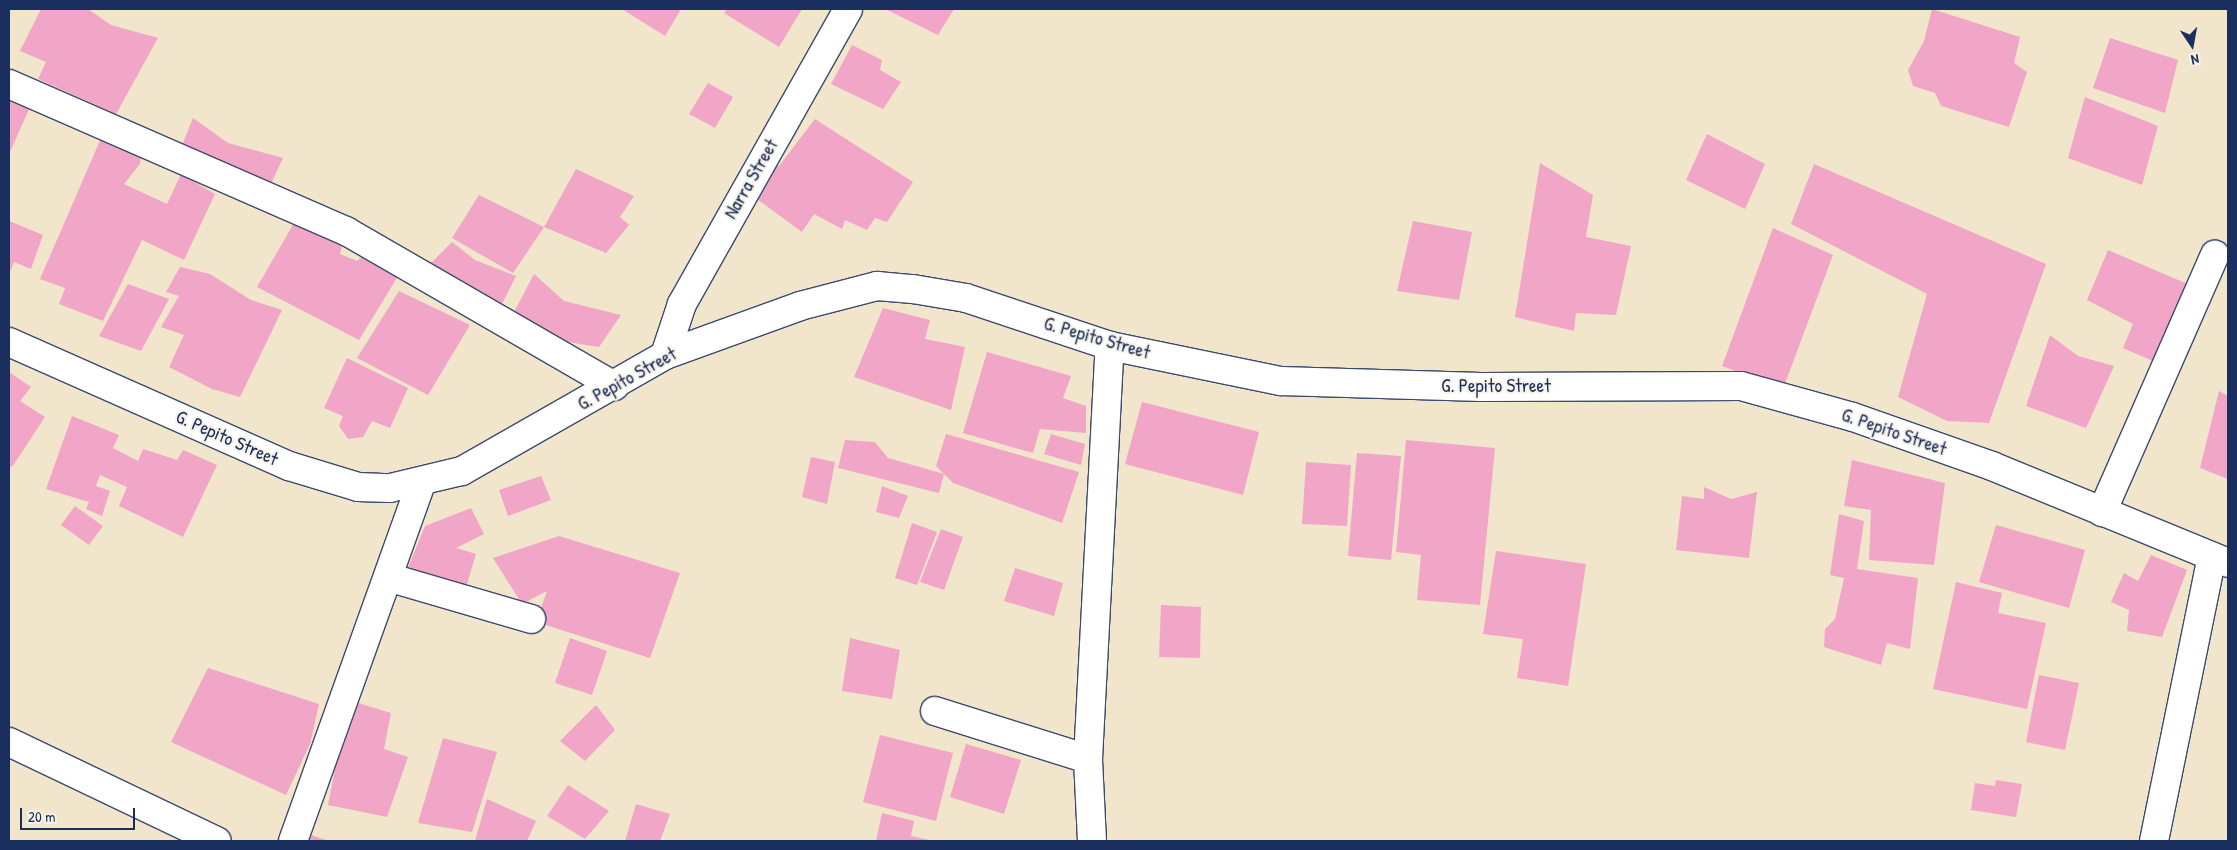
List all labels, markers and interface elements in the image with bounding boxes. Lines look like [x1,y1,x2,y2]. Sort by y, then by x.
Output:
north arrow [2167,20,2217,70]
text: N [2190,50,2201,70]
street label: Narra Street [719,135,783,223]
street label: G. Pepito Street [1041,312,1153,364]
street label: G. Pepito Street [574,343,680,415]
street label: G. Pepito Street [1441,375,1551,397]
street label: G. Pepito Street [1839,403,1949,461]
street label: G. Pepito Street [172,405,282,471]
scale bar [22,798,138,830]
text: 20 m [28,806,55,827]

